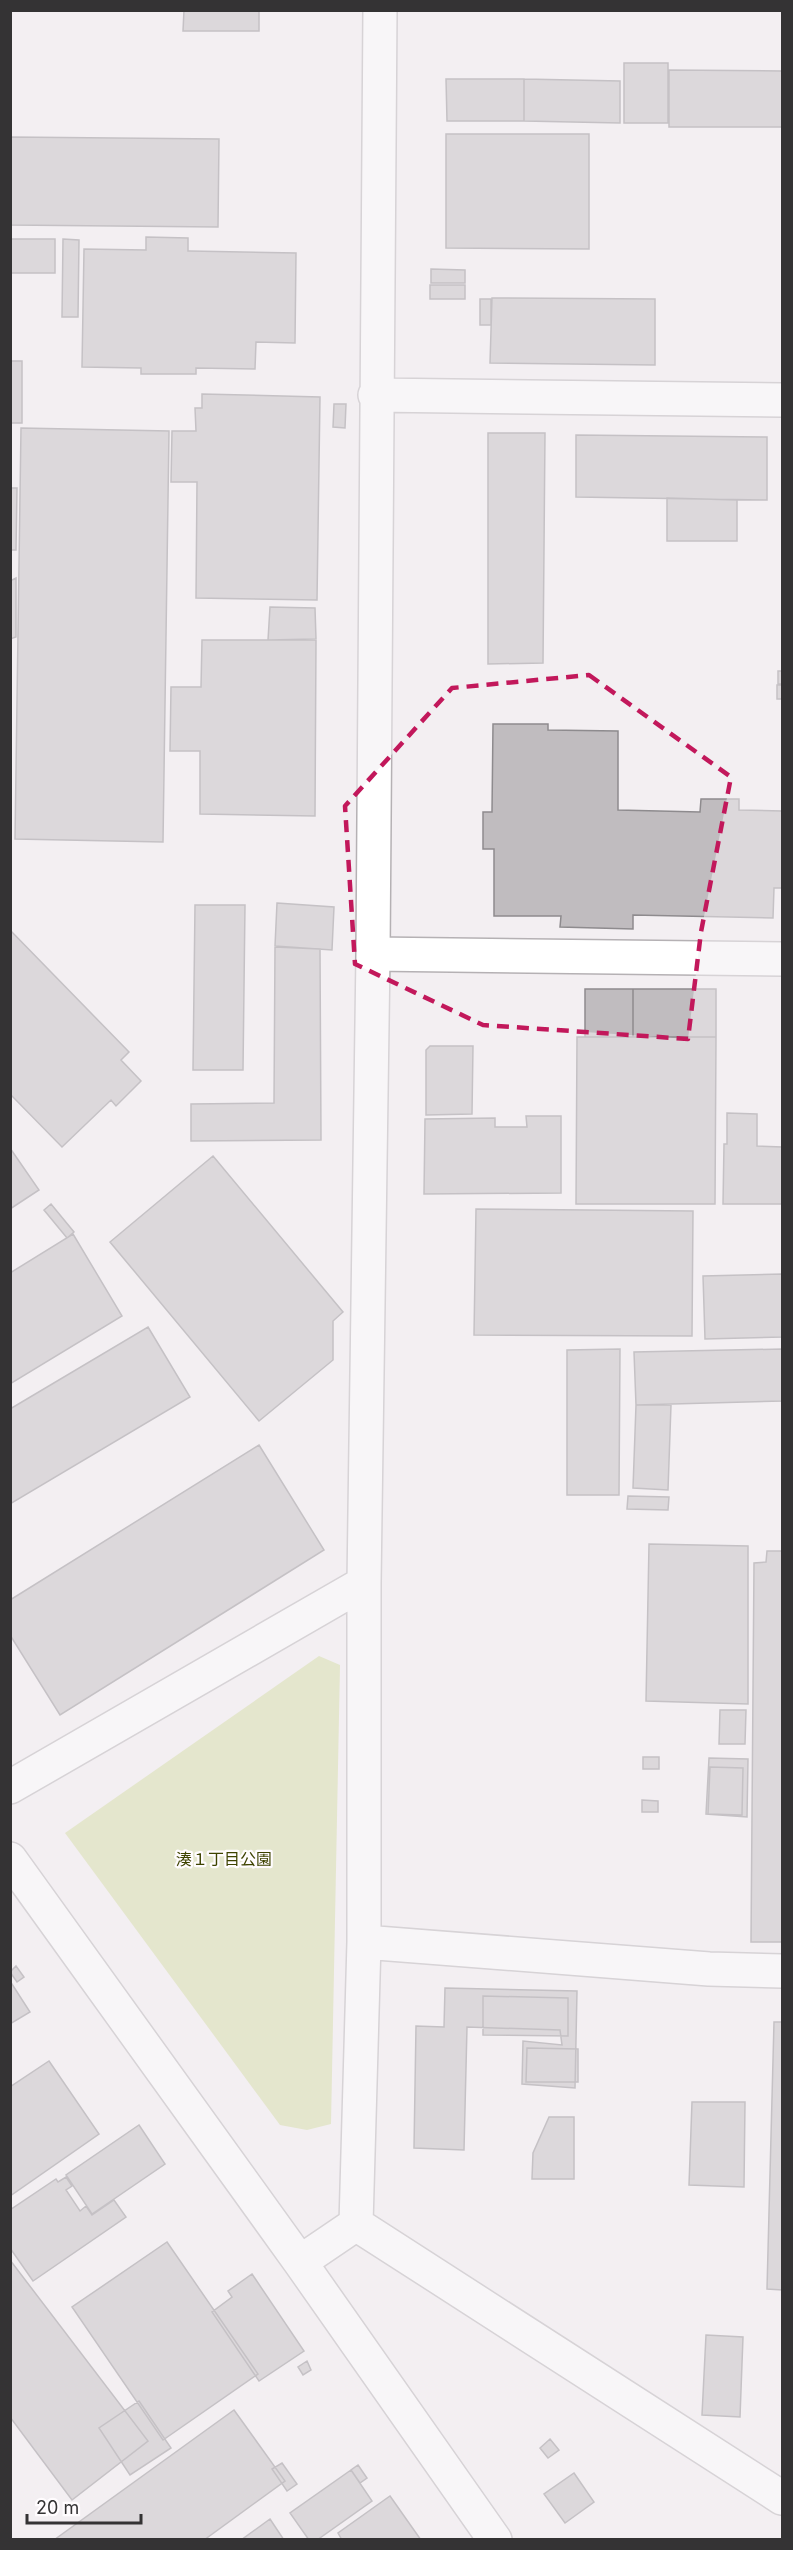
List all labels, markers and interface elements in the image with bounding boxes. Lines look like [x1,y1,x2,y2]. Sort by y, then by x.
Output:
park label: 湊１丁目公園 [176,1849,272,1869]
scale bar [27,2487,141,2525]
text: 20 m [36,2497,79,2518]

